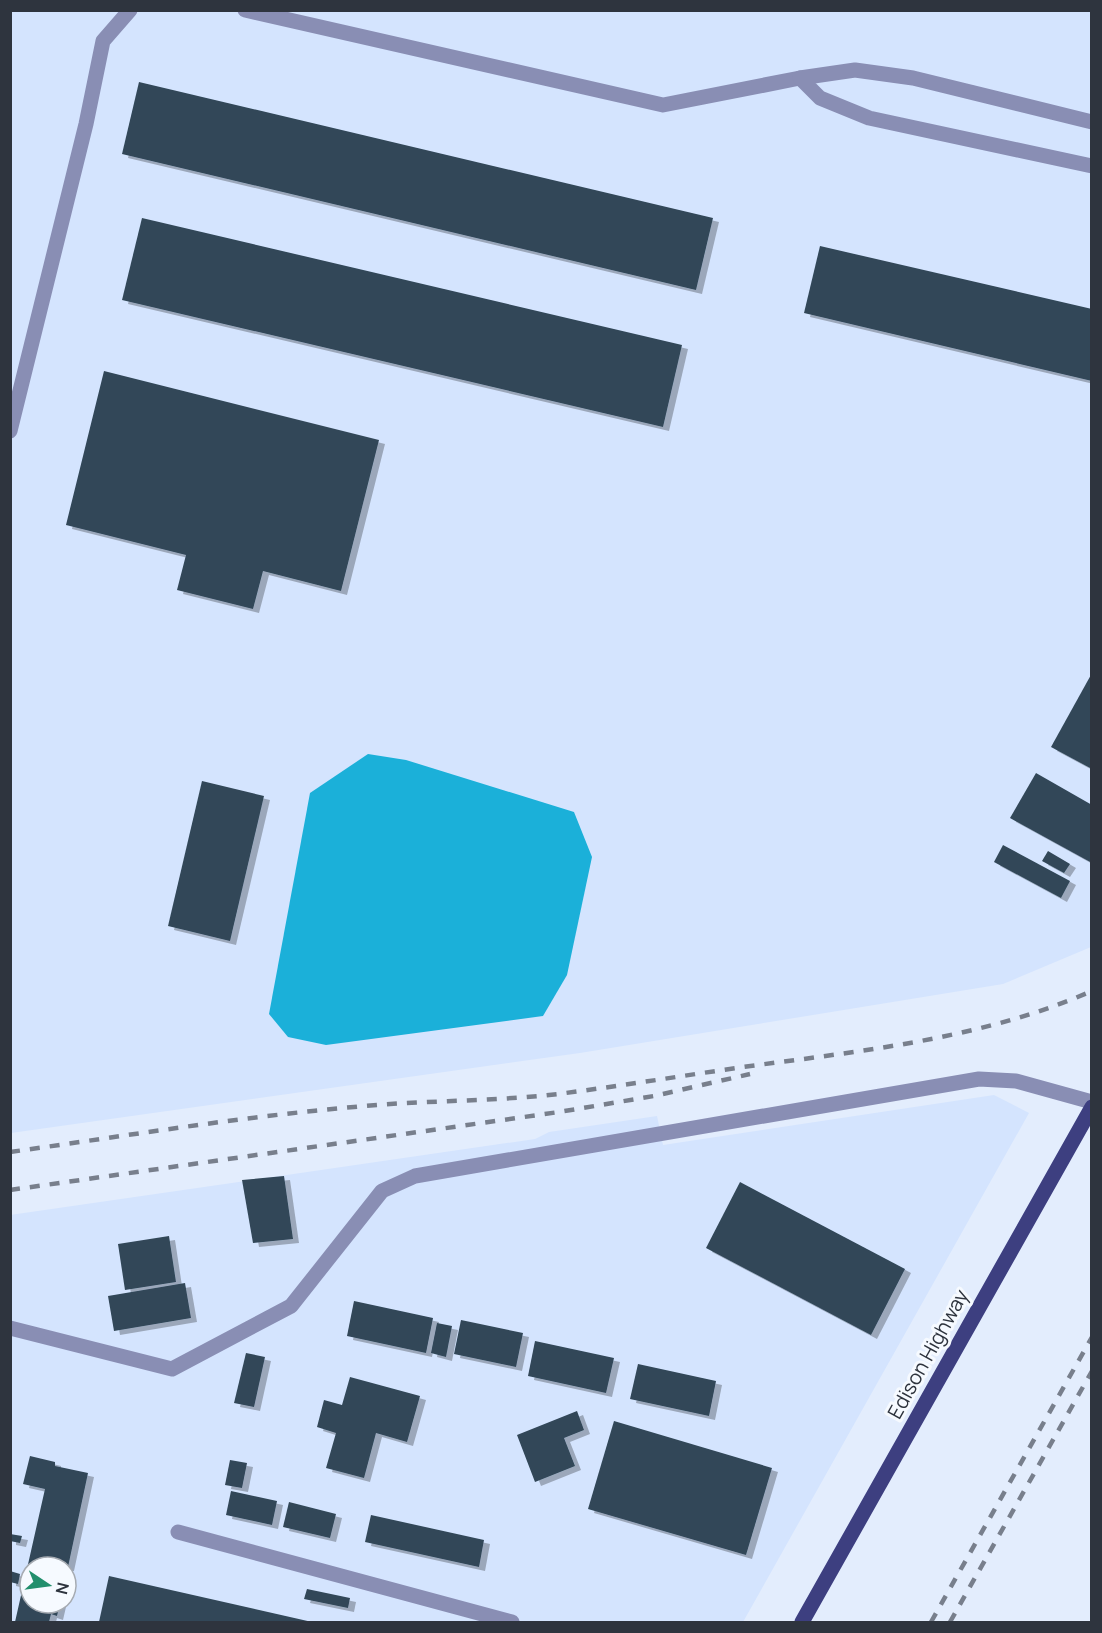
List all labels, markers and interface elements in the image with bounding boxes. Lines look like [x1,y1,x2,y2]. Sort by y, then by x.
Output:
street label: Edison Highway [881,1284,974,1423]
north arrow [18,1555,78,1615]
text: N [51,1580,75,1596]

